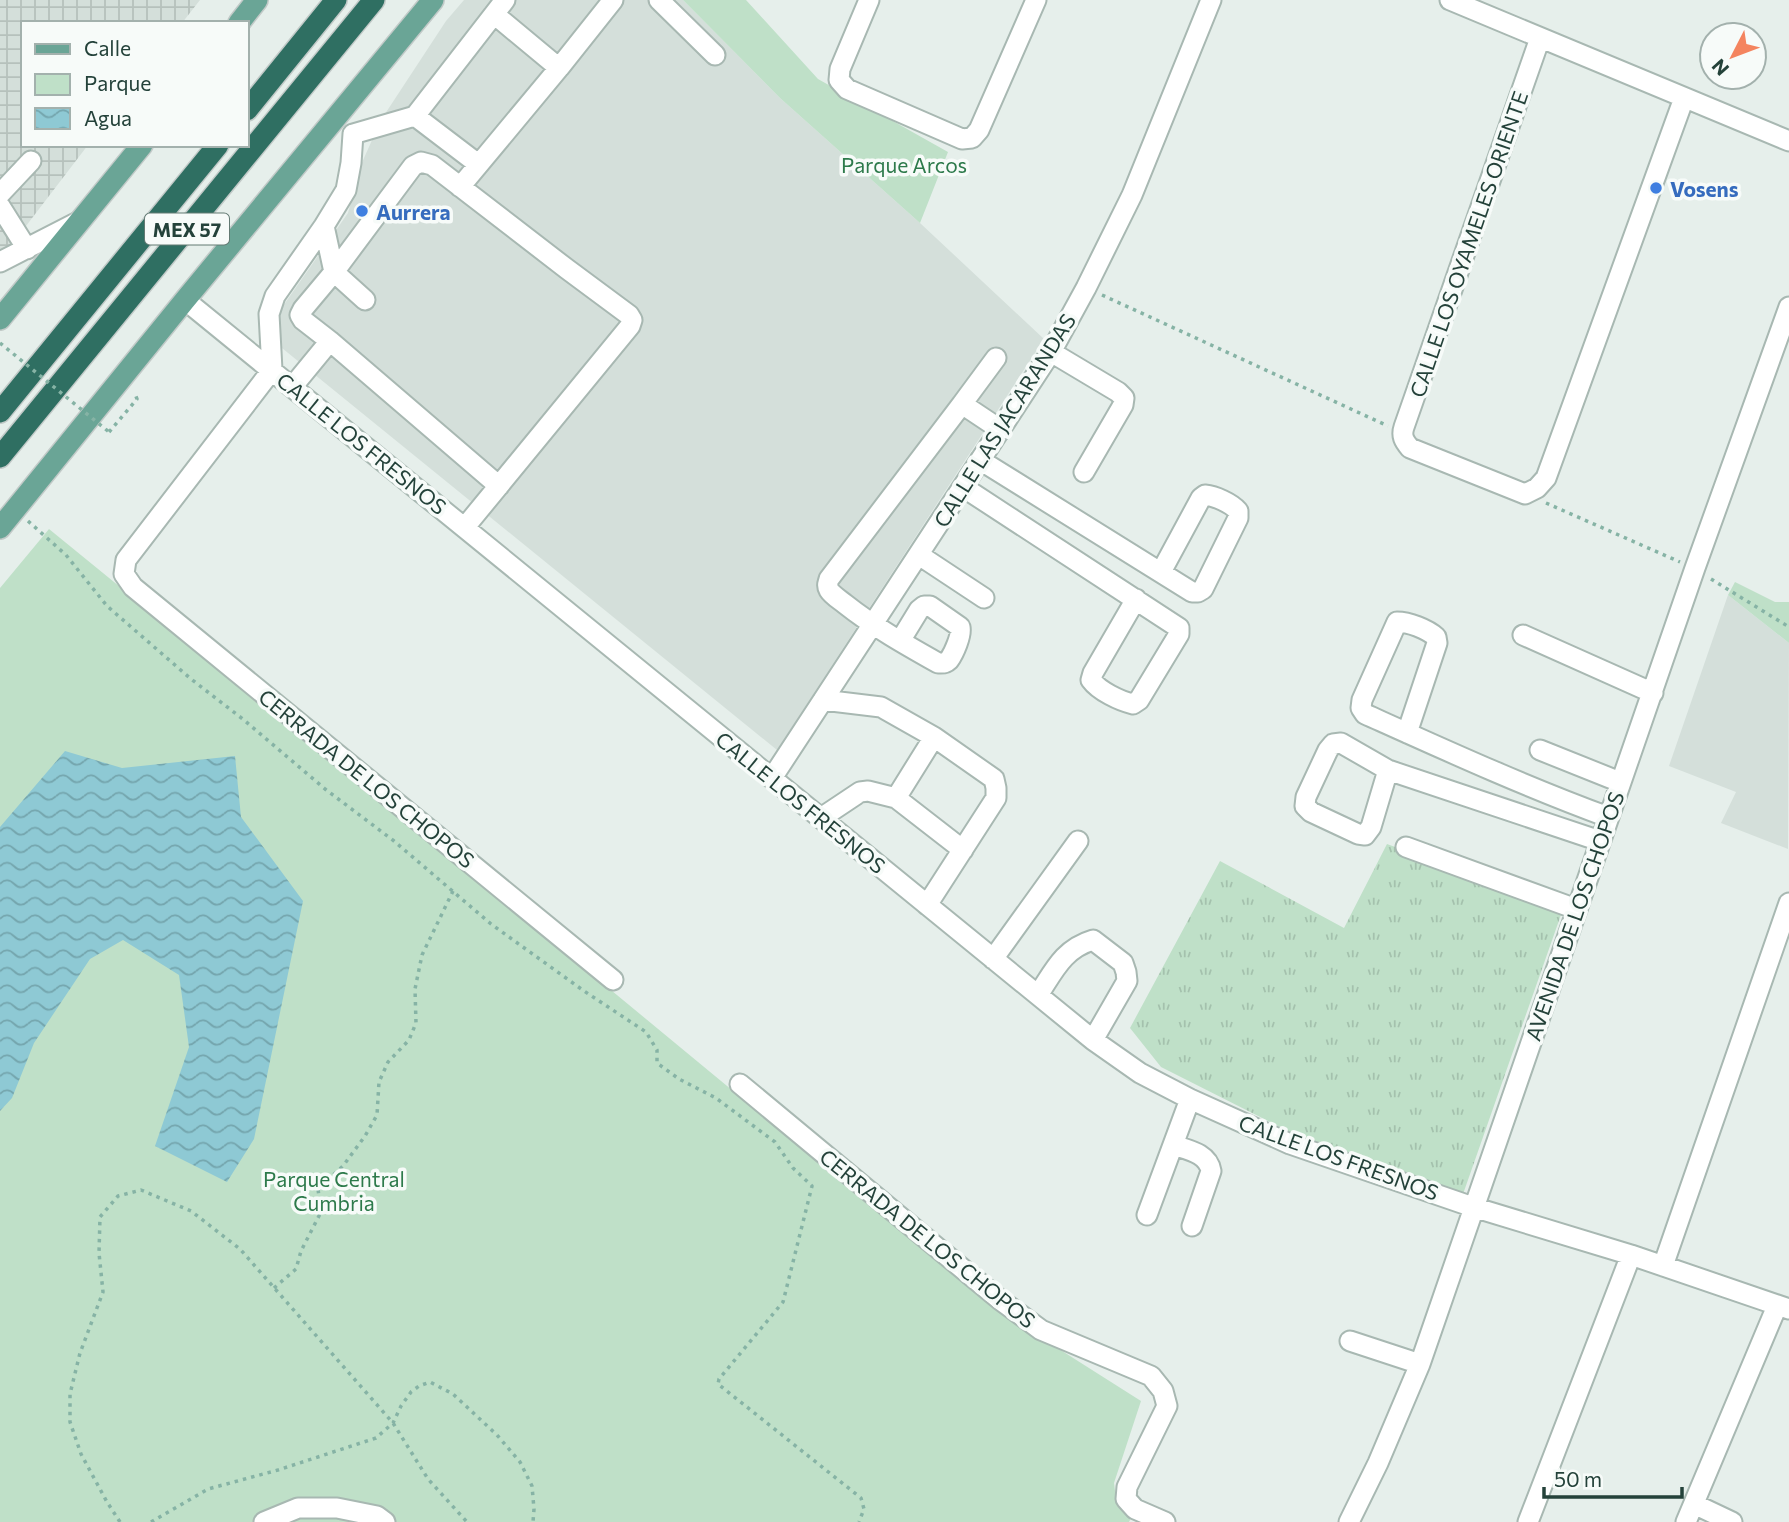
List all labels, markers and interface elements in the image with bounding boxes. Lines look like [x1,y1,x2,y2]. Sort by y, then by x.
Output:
legend [21,21,248,147]
north arrow [1698,21,1768,91]
text: Calle [84,35,131,60]
text: N [1707,55,1733,81]
text: Parque [84,70,151,95]
street label: CALLE LOS OYAMELES ORIENTE [1404,88,1532,400]
text: Agua [84,105,132,130]
park label: Parque Arcos [841,152,967,177]
place label: Vosens [1670,176,1739,201]
marker: Vosens [1648,180,1664,196]
place label: Aurrera [376,199,450,224]
marker: Aurrera [354,203,370,219]
road number: MEX 57 [145,214,229,244]
street label: CALLE LAS JACARANDAS [928,309,1080,531]
street label: CALLE LOS FRESNOS [272,367,452,519]
street label: CERRADA DE LOS CHOPOS [254,683,480,873]
street label: CALLE LOS FRESNOS [711,726,891,878]
street label: AVENIDA DE LOS CHOPOS [1520,788,1628,1044]
street label: CALLE LOS FRESNOS [1236,1109,1442,1205]
street label: CERRADA DE LOS CHOPOS [815,1143,1041,1333]
park label: Parque Central Cumbria [263,1166,405,1215]
scale bar [1544,1456,1682,1500]
text: 50 m [1554,1466,1602,1491]

